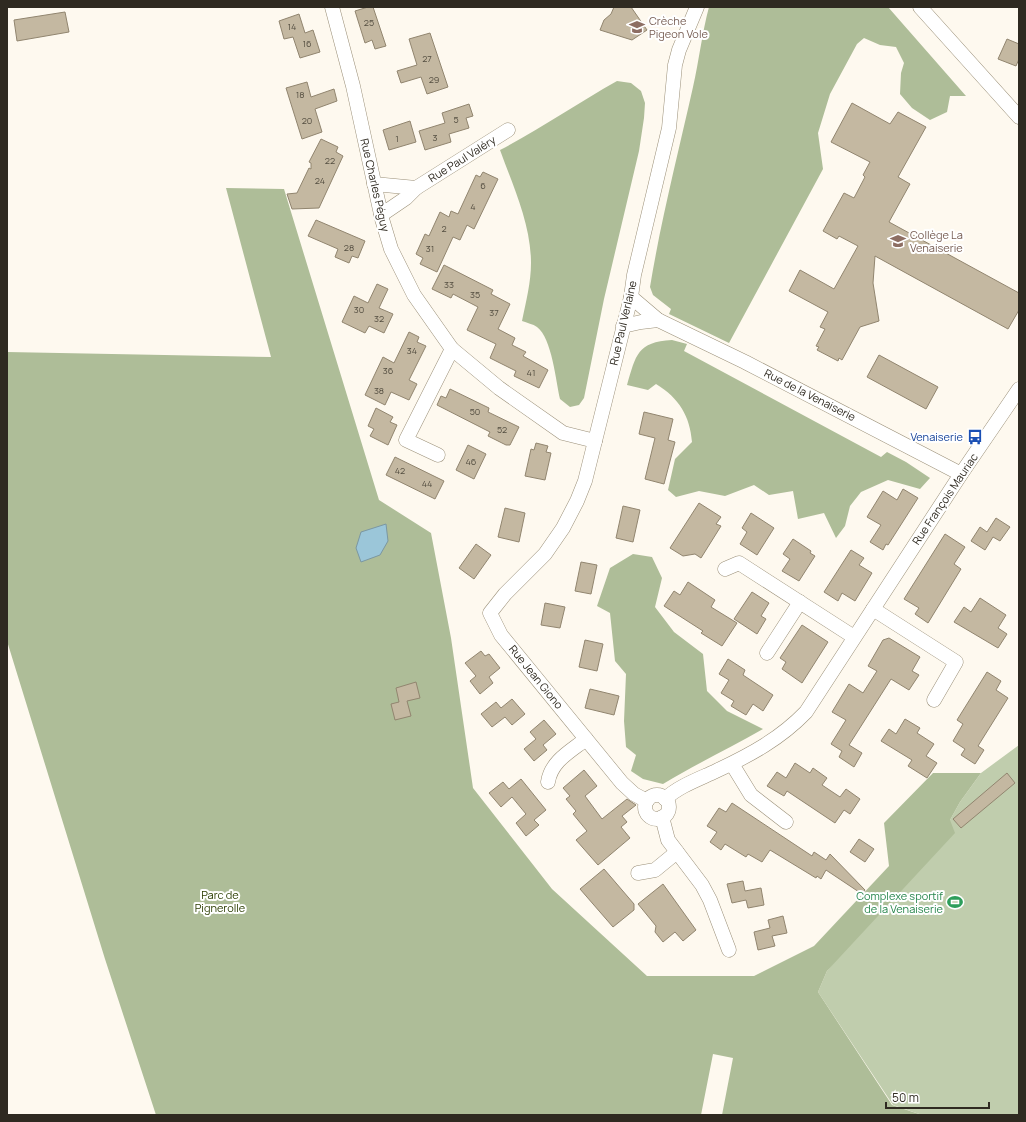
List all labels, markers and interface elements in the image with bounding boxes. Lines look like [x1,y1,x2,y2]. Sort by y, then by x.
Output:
place label: Crèche Pigeon Vole [649,13,708,41]
house number: 25 [364,16,374,29]
school or university icon: Crèche Pigeon Vole [628,18,646,36]
house number: 14 [288,20,296,33]
house number: 16 [302,37,312,50]
house number: 27 [422,52,432,65]
house number: 29 [429,73,439,86]
house number: 18 [296,88,304,101]
house number: 5 [453,113,459,126]
house number: 20 [302,114,312,127]
house number: 3 [433,131,438,144]
house number: 1 [395,132,399,145]
street label: Rue Paul Valéry [425,132,498,185]
street label: Rue Charles Péguy [357,137,394,233]
house number: 22 [325,154,335,167]
house number: 24 [315,174,325,187]
house number: 6 [480,179,486,192]
house number: 4 [470,200,476,213]
house number: 2 [441,222,447,235]
place label: Collège La Venaiserie [910,227,963,255]
school or university icon: Collège La Venaiserie [889,232,907,250]
house number: 28 [344,241,354,254]
house number: 31 [426,242,434,255]
house number: 33 [444,278,454,291]
street label: Rue Paul Verlaine [605,279,640,367]
house number: 35 [470,288,480,301]
house number: 30 [354,303,364,316]
house number: 37 [489,306,499,319]
house number: 32 [374,312,384,325]
house number: 34 [407,344,417,357]
house number: 36 [383,364,394,377]
street label: Rue de la Venaiserie [762,365,859,424]
house number: 41 [527,366,535,379]
house number: 38 [374,384,384,397]
house number: 50 [470,405,480,418]
house number: 52 [497,423,507,436]
bus stop icon: Venaiserie [966,428,984,446]
place label: Venaiserie [910,429,964,444]
street label: Rue François Mauriac [908,450,981,548]
house number: 46 [466,455,477,468]
house number: 42 [395,464,405,477]
house number: 44 [422,477,432,490]
street label: Rue Jean Giono [506,642,567,712]
park label: Parc de Pignerolle [195,887,246,915]
place label: Complexe sportif de la Venaiserie [856,888,944,916]
sports icon: Complexe sportif de la Venaiserie [946,893,964,911]
scale bar [886,1084,989,1110]
text: 50 m [892,1089,919,1106]

